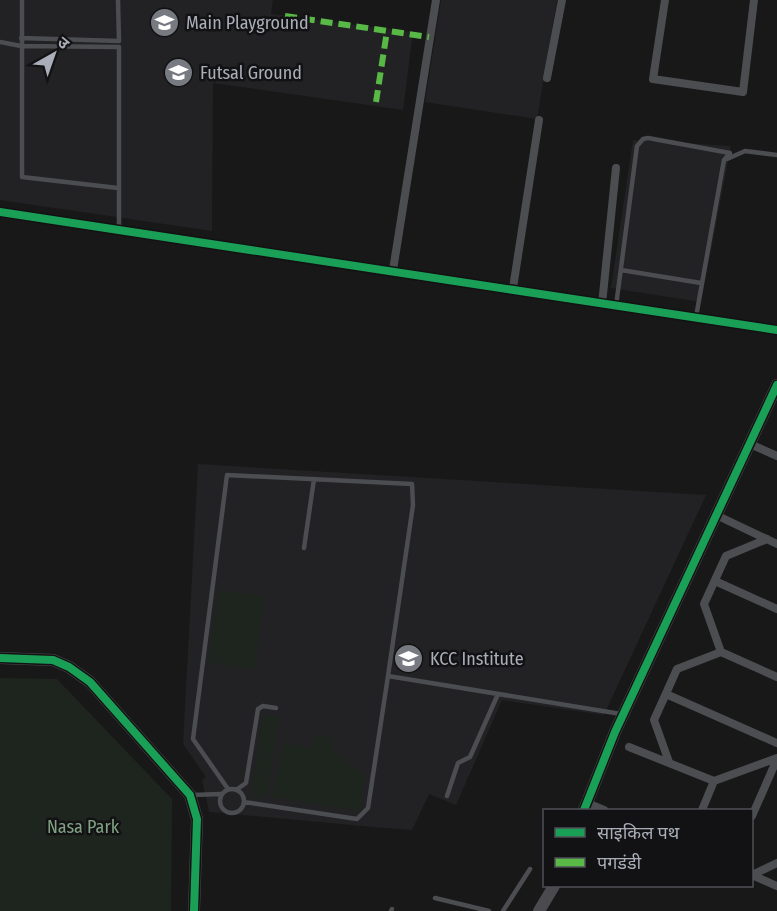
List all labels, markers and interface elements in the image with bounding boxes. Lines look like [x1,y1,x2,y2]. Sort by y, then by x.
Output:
school or university icon: Main Playground [149,7,181,39]
place label: Main Playground [186,12,309,34]
north arrow [24,24,84,84]
text: उ [54,33,73,54]
school or university icon: Futsal Ground [163,57,195,89]
place label: Futsal Ground [200,62,302,84]
school or university icon: KCC Institute [393,643,425,675]
place label: KCC Institute [430,648,524,670]
legend [543,809,753,887]
park label: Nasa Park [47,816,120,838]
text: साइकिल पथ [597,822,680,844]
text: पगडंडी [597,852,642,874]

